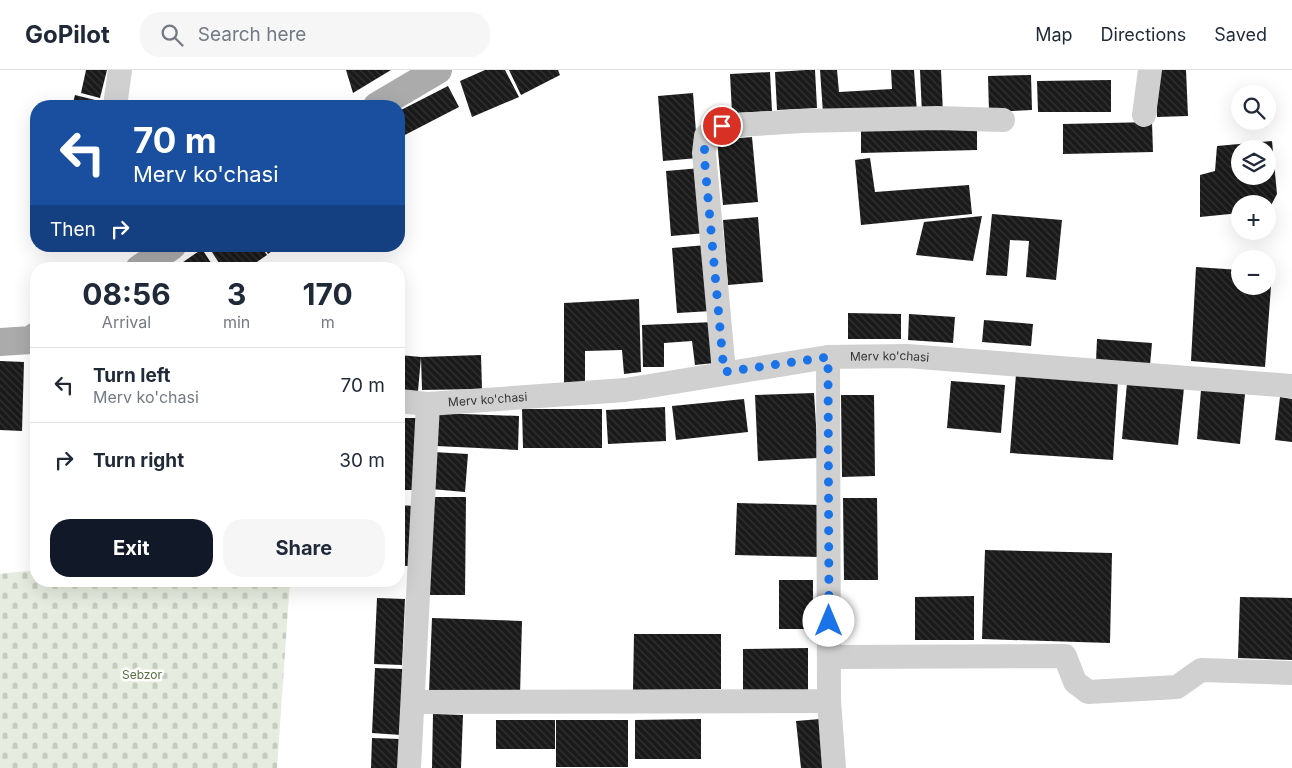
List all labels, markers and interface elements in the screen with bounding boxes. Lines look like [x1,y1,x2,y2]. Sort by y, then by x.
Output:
search box [140,12,490,57]
text: GoPilot [25,20,110,49]
icon: search [158,21,186,49]
text: Search here [198,23,306,46]
text: Map [1035,24,1073,45]
text: Directions [1101,24,1186,45]
text: Saved [1214,24,1267,45]
map controls [1231,85,1276,295]
button: search [1231,85,1276,130]
pin [701,105,743,147]
icon: arrive [708,112,736,140]
text: 70 m [133,119,217,161]
icon: left [50,120,115,185]
button: layers [1231,140,1276,185]
text: Merv ko'chasi [133,161,278,187]
button: + [1231,195,1276,240]
icon: right [106,215,134,243]
text: Then [50,218,96,241]
button: − [1231,250,1276,295]
text: 08:56 [82,276,171,312]
text: 3 [227,276,246,312]
text: 170 [303,276,353,312]
text: Arrival [102,312,151,332]
text: min [223,312,250,332]
text: m [321,312,335,332]
street label: Merv ko'chasi [850,348,930,365]
text: Turn left [93,364,171,387]
icon: left [50,371,78,399]
text: 70 m [341,374,385,397]
text: Merv ko'chasi [93,387,199,407]
street label: Merv ko'chasi [448,389,528,410]
icon: right [50,446,78,474]
text: Turn right [93,449,184,472]
text: 30 m [339,449,385,472]
button: Exit [50,519,213,577]
button: Share [223,519,385,577]
position arrow [802,594,854,646]
park label: Sebzor [122,667,162,682]

